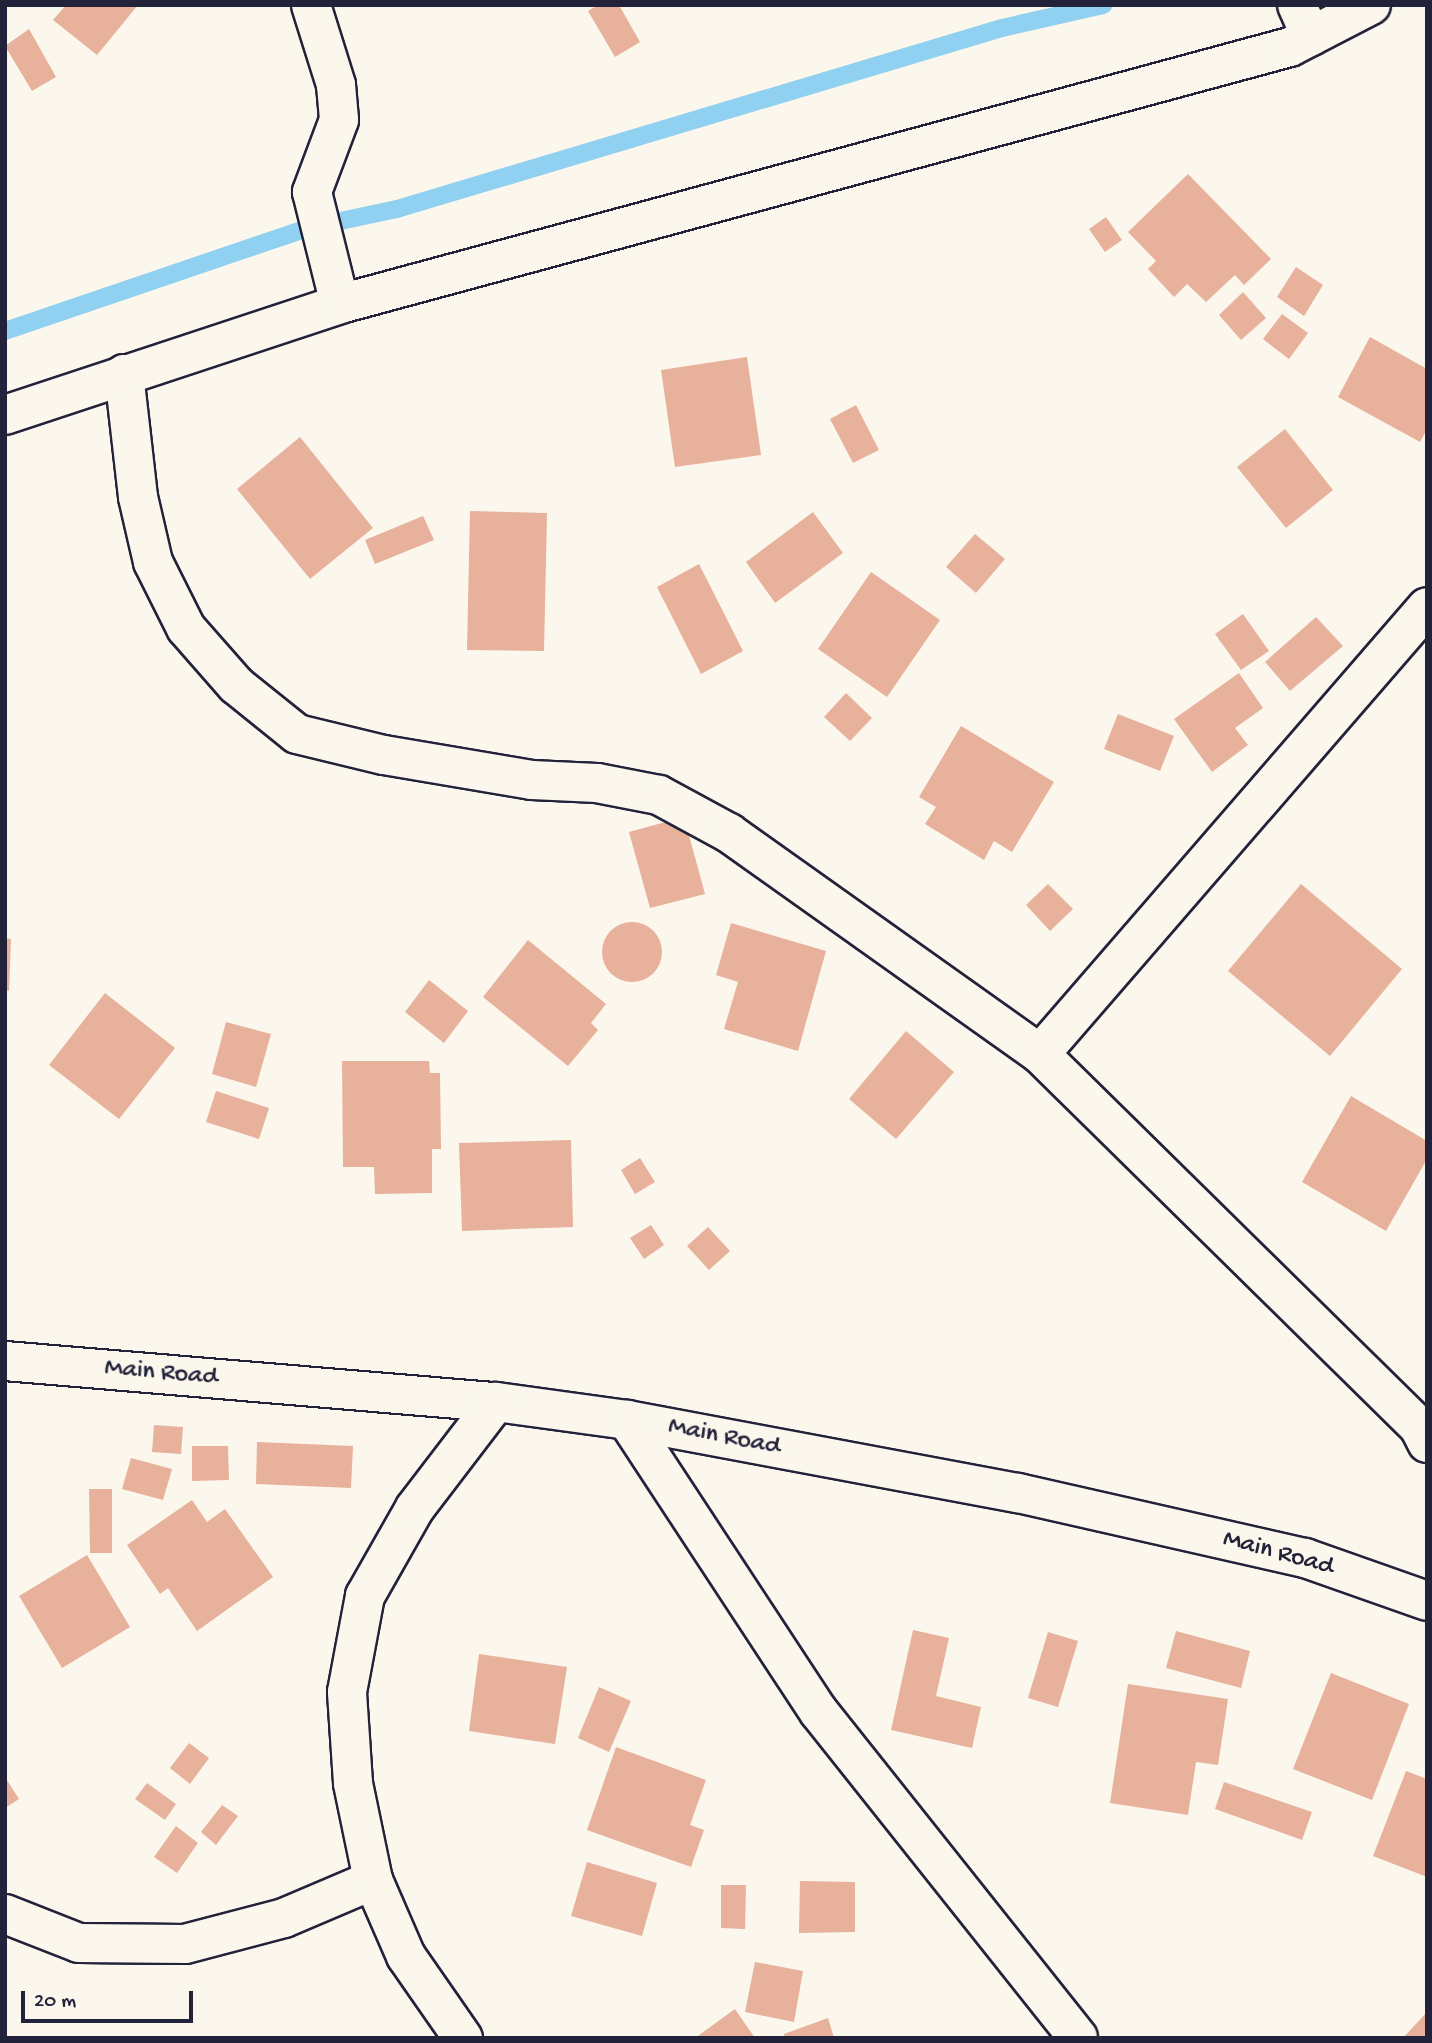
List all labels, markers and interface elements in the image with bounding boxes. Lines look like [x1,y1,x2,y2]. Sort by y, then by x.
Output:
street label: Main Road [103,1354,219,1394]
street label: Main Road [665,1412,783,1464]
street label: Main Road [1219,1524,1337,1584]
scale bar [24,1976,196,2020]
text: 20 m [34,1990,76,2015]

